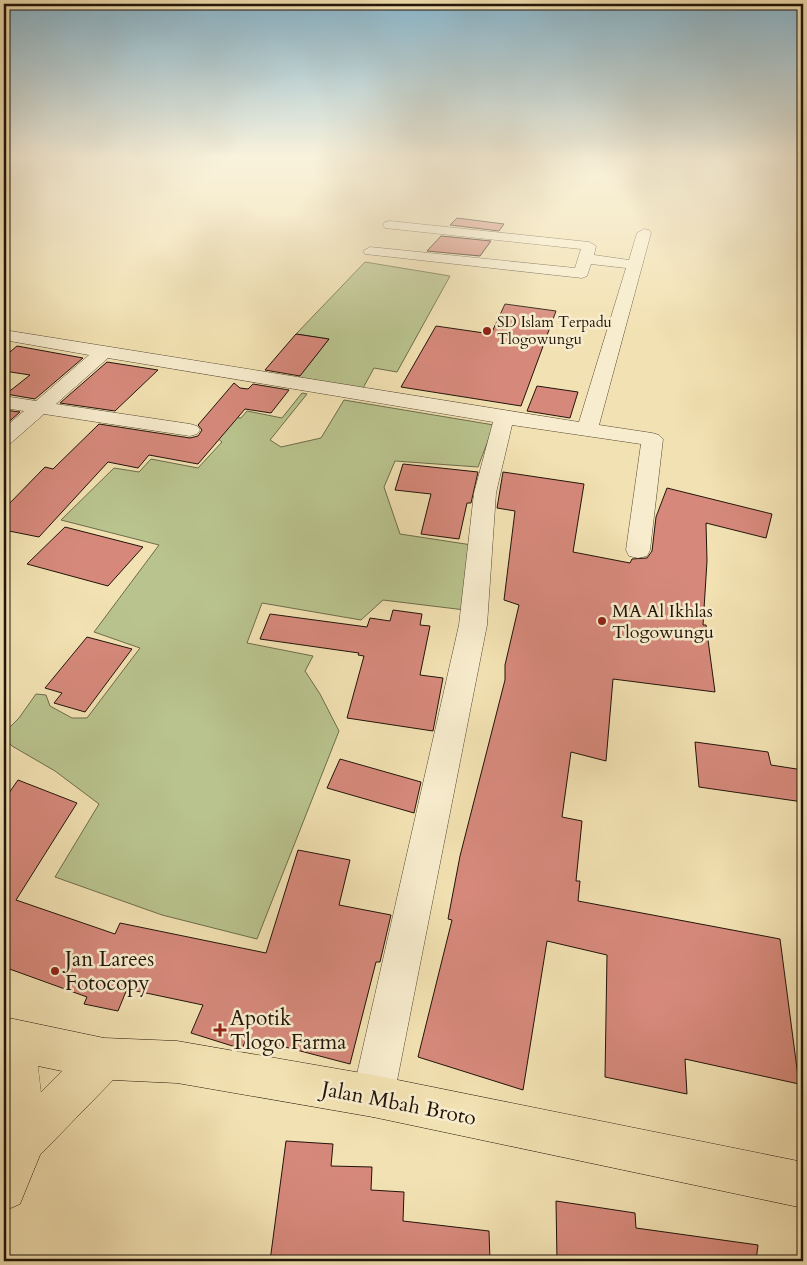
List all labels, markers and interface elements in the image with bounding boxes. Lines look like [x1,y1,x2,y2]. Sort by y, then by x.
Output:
place label: SD Islam Terpadu Tlogowungu [497,312,612,349]
marker: SD Islam Terpadu Tlogowungu [481,325,493,337]
place label: MA Al Ikhlas Tlogowungu [612,599,714,645]
marker: MA Al Ikhlas Tlogowungu [596,615,608,627]
place label: Jan Larees Fotocopy [62,945,154,998]
marker: Jan Larees Fotocopy [49,965,61,977]
place label: Apotik Tlogo Farma [230,1004,346,1057]
marker: Apotik Tlogo Farma [214,1024,226,1036]
street label: Jalan Mbah Broto [316,1074,479,1133]

